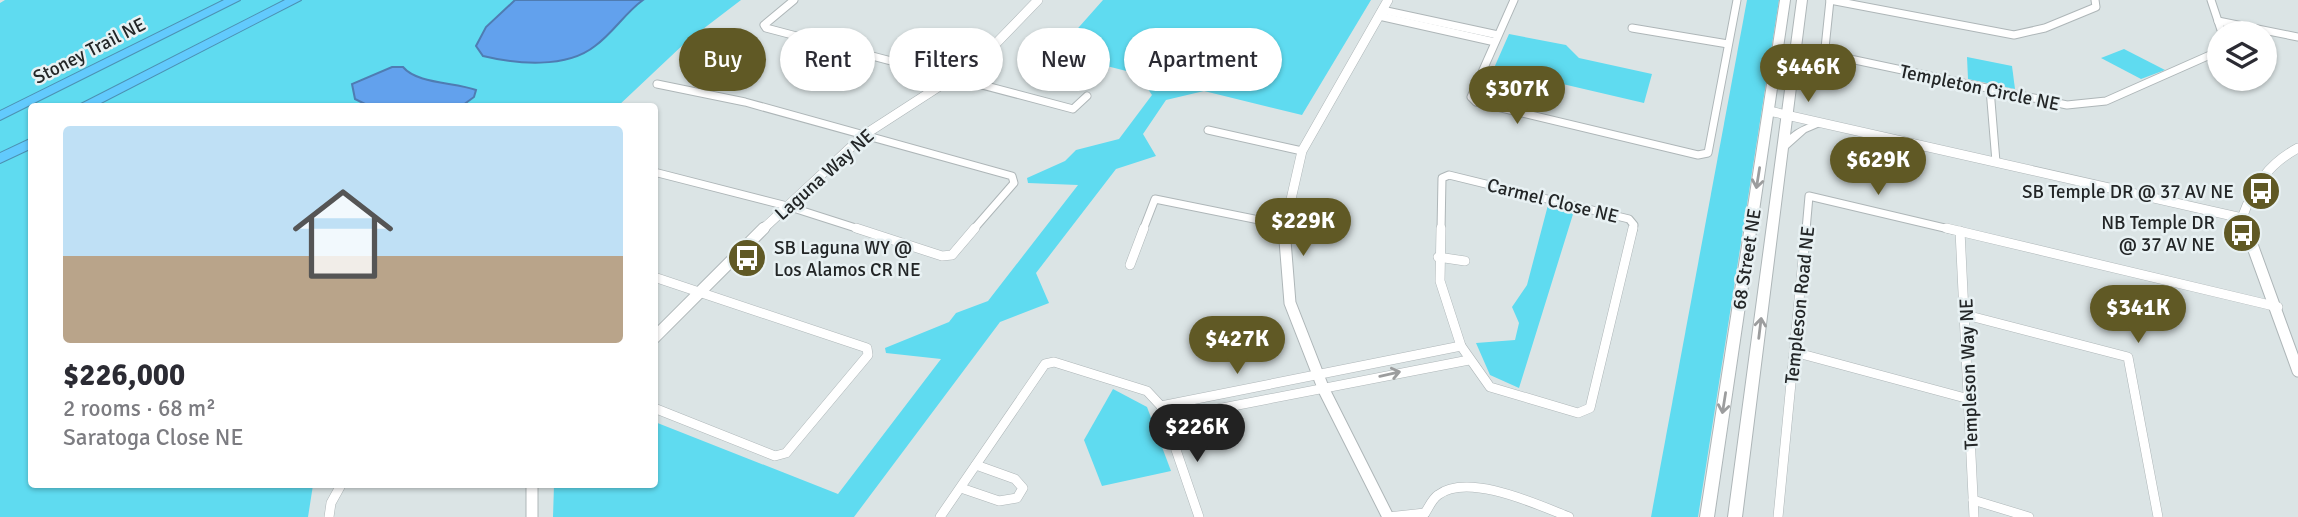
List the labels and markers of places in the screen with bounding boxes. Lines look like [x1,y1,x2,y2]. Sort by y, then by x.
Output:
pin: $446K [1759,44,1857,104]
pin: $307K [1468,66,1566,126]
pin: $629K [1829,138,1927,197]
bus stop icon: SB Temple DR @ 37 AV NE [2240,170,2282,212]
place label: SB Temple DR @ 37 AV NE [2022,180,2234,204]
pin: $229K [1254,198,1352,258]
place label: NB Temple DR @ 37 AV NE [2101,211,2215,257]
bus stop icon: NB Temple DR @ 37 AV NE [2221,212,2263,254]
place label: SB Laguna WY @ Los Alamos CR NE [774,236,921,282]
bus stop icon: SB Laguna WY @ Los Alamos CR NE [726,237,768,279]
pin: $341K [2089,286,2187,345]
pin: $427K [1188,316,1286,376]
pin: $226K [1148,405,1246,464]

